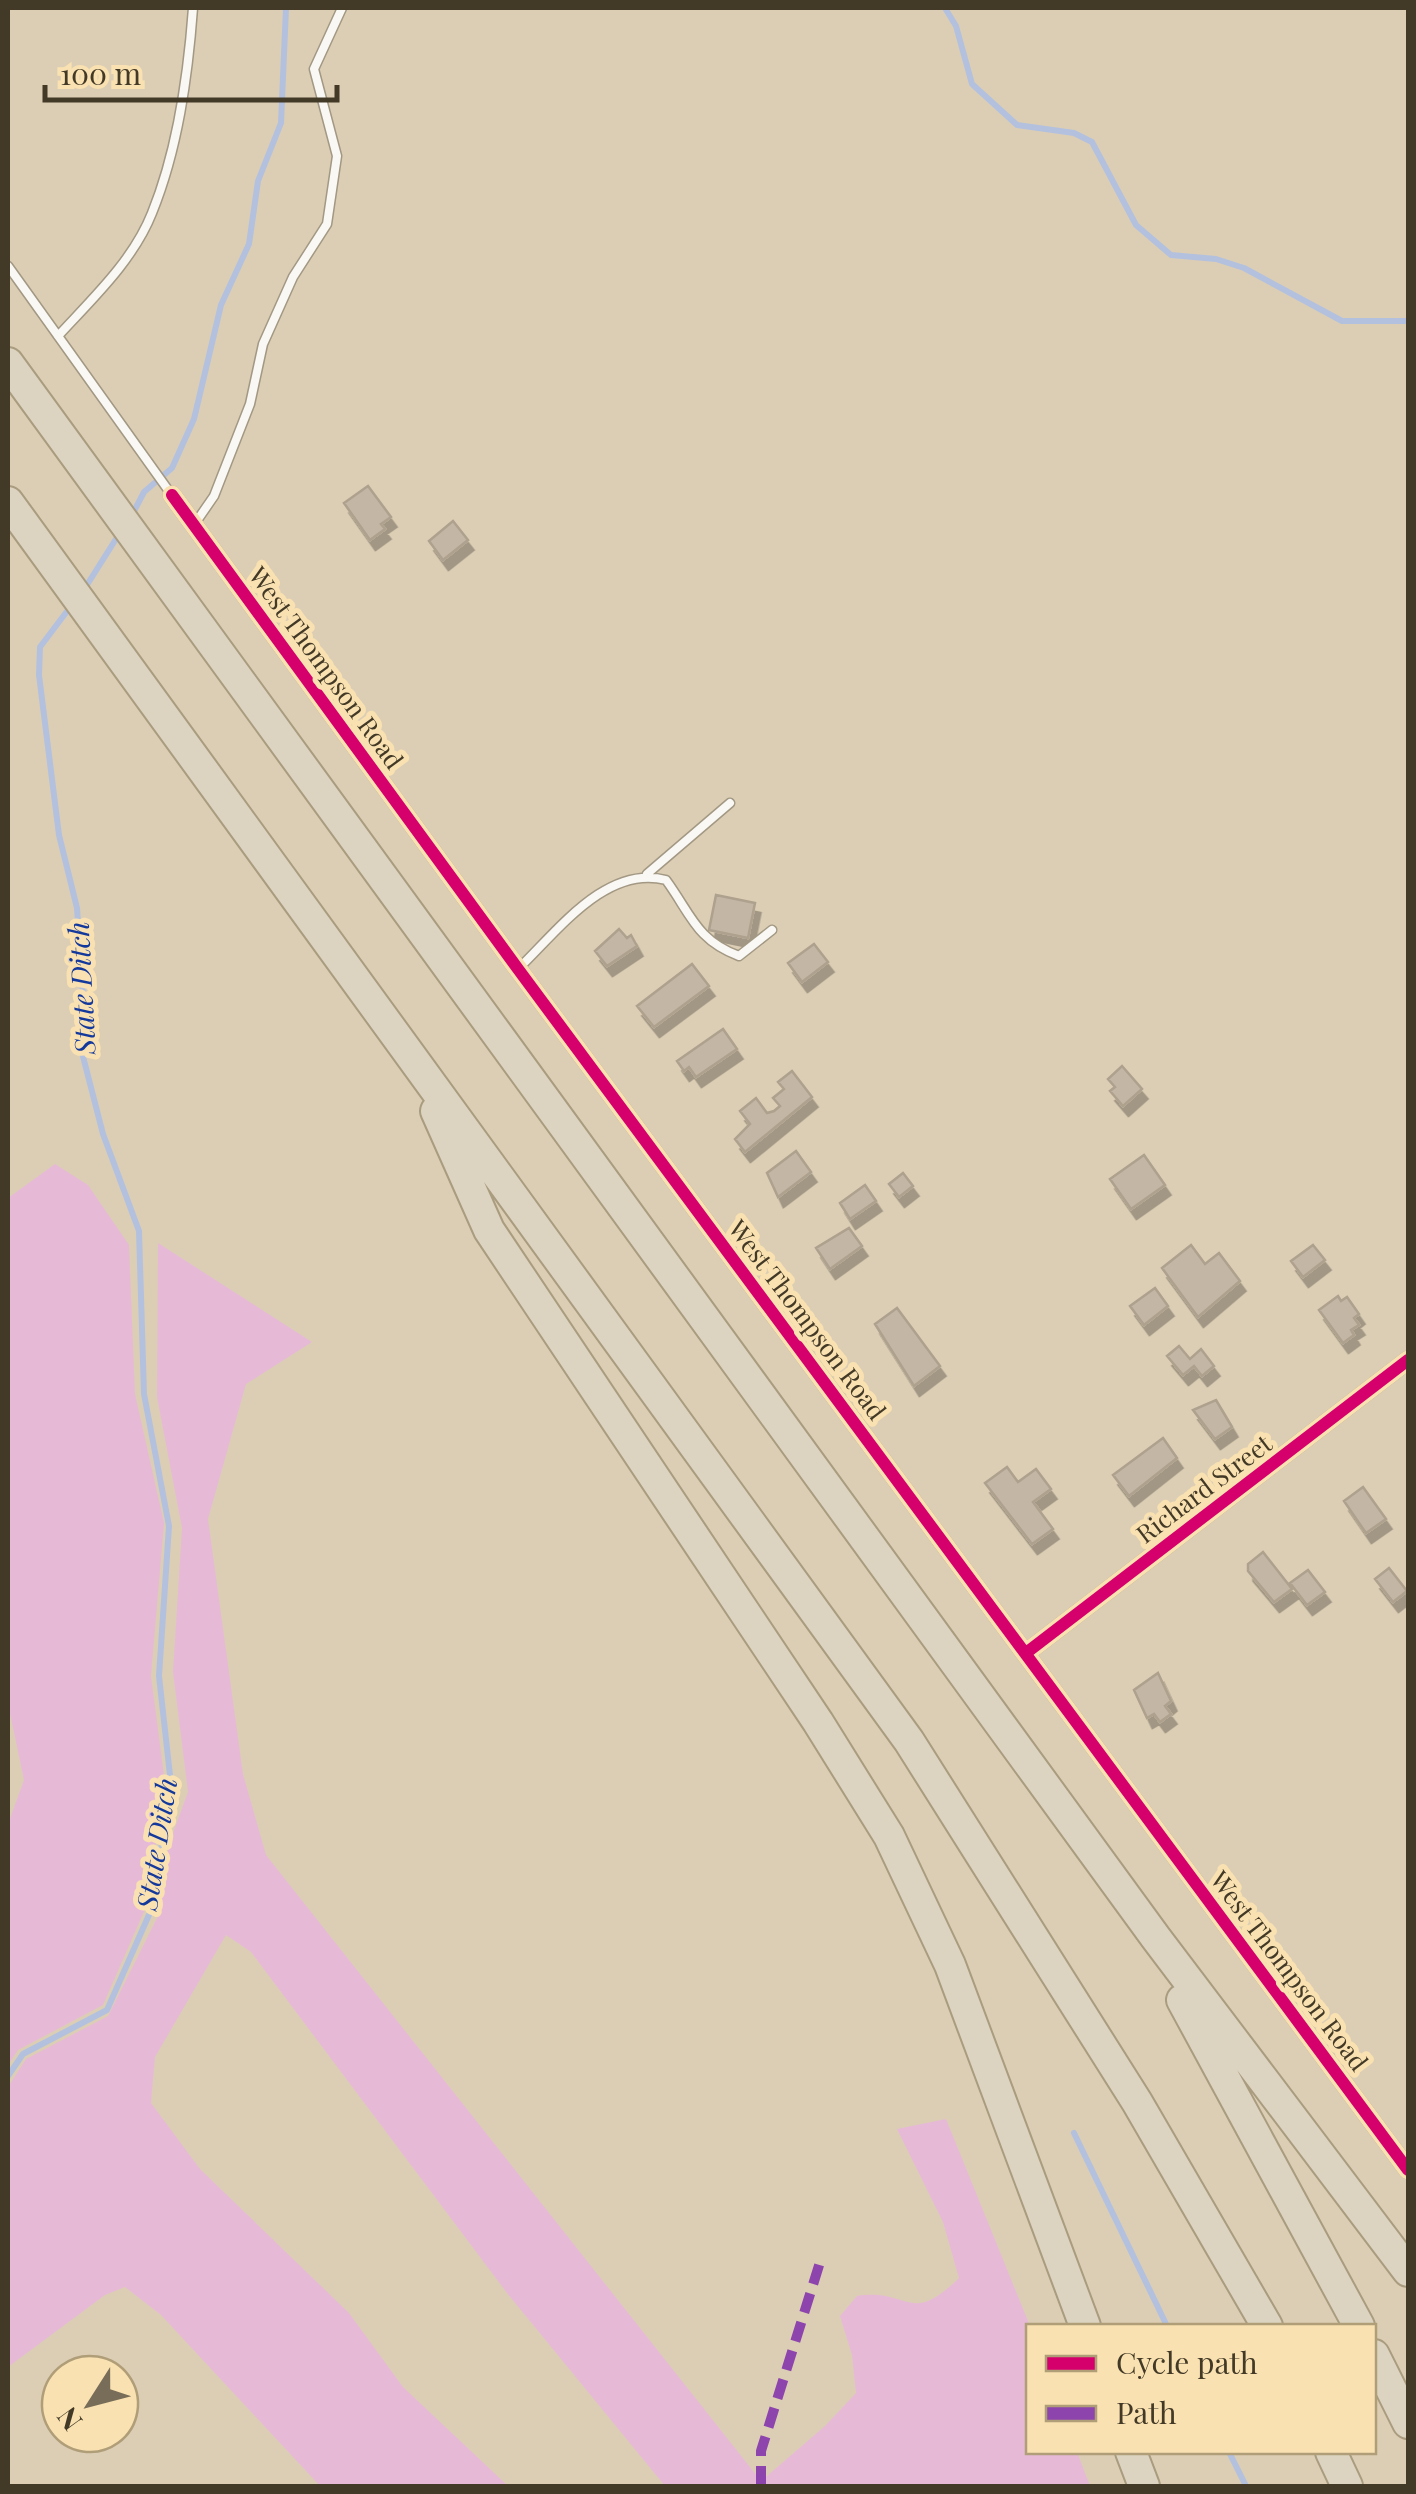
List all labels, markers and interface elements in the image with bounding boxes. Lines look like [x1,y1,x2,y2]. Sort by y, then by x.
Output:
scale bar [45,40,338,102]
text: 100 m [60,53,142,93]
street label: West Thompson Road [242,559,412,775]
water label: State Ditch [59,921,103,1057]
street label: West Thompson Road [722,1212,894,1426]
street label: Richard Street [1129,1425,1278,1550]
water label: State Ditch [127,1775,184,1913]
street label: West Thompson Road [1204,1863,1376,2077]
legend [1026,2324,1376,2454]
text: Cycle path [1116,2342,1258,2382]
north arrow [40,2354,140,2454]
text: Path [1116,2392,1177,2432]
text: N [48,2401,89,2439]

